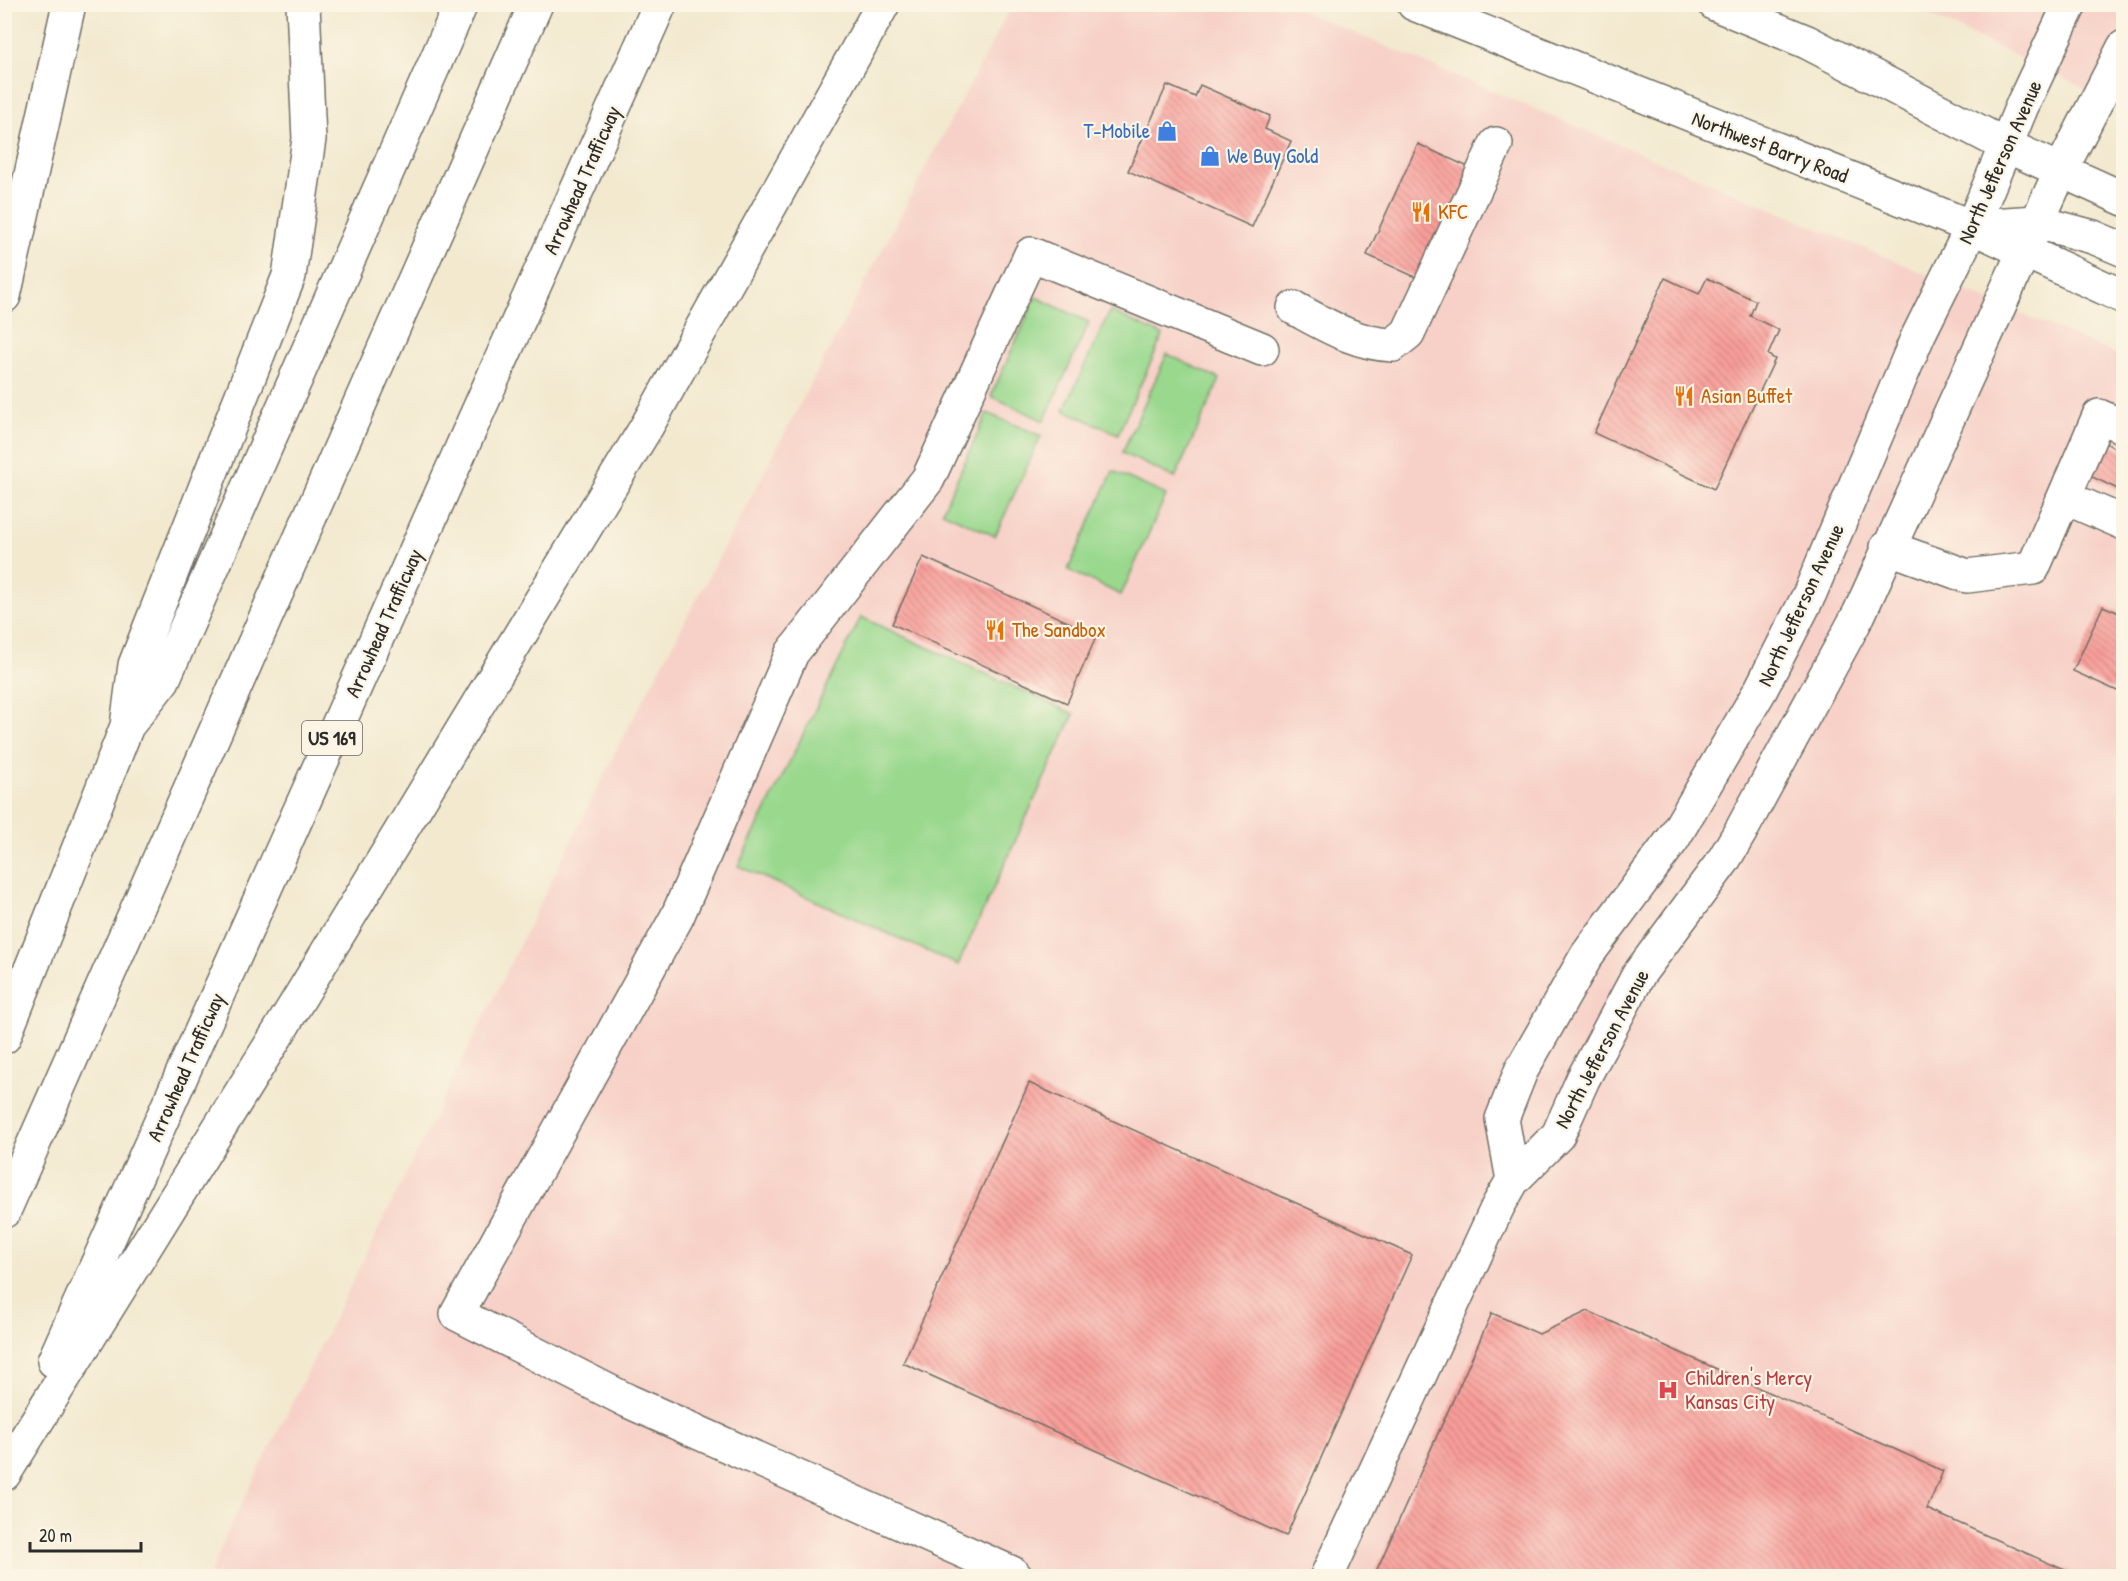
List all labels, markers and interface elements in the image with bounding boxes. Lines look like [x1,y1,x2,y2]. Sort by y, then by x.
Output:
street label: North Jefferson Avenue [1950,75,2049,248]
street label: Arrowhead Trafficway [536,101,627,259]
street label: Northwest Barry Road [1688,103,1852,190]
place label: T-Mobile [1083,116,1150,145]
shop icon: T-Mobile [1155,119,1179,143]
place label: We Buy Gold [1227,141,1318,170]
shop icon: We Buy Gold [1198,144,1222,168]
place label: KFC [1438,197,1468,226]
restaurant icon: KFC [1409,200,1433,224]
place label: Asian Buffet [1701,381,1793,410]
restaurant icon: Asian Buffet [1672,384,1696,408]
street label: North Jefferson Avenue [1750,519,1851,691]
street label: Arrowhead Trafficway [338,544,429,702]
place label: The Sandbox [1012,615,1106,644]
restaurant icon: The Sandbox [983,618,1007,642]
road number: US 169 [302,721,362,755]
street label: North Jefferson Avenue [1547,964,1656,1133]
street label: Arrowhead Trafficway [140,988,231,1146]
place label: Children's Mercy Kansas City [1685,1363,1812,1416]
hospital icon: Children's Mercy Kansas City [1656,1378,1680,1402]
scale bar [30,1515,141,1553]
text: 20 m [39,1523,72,1548]

